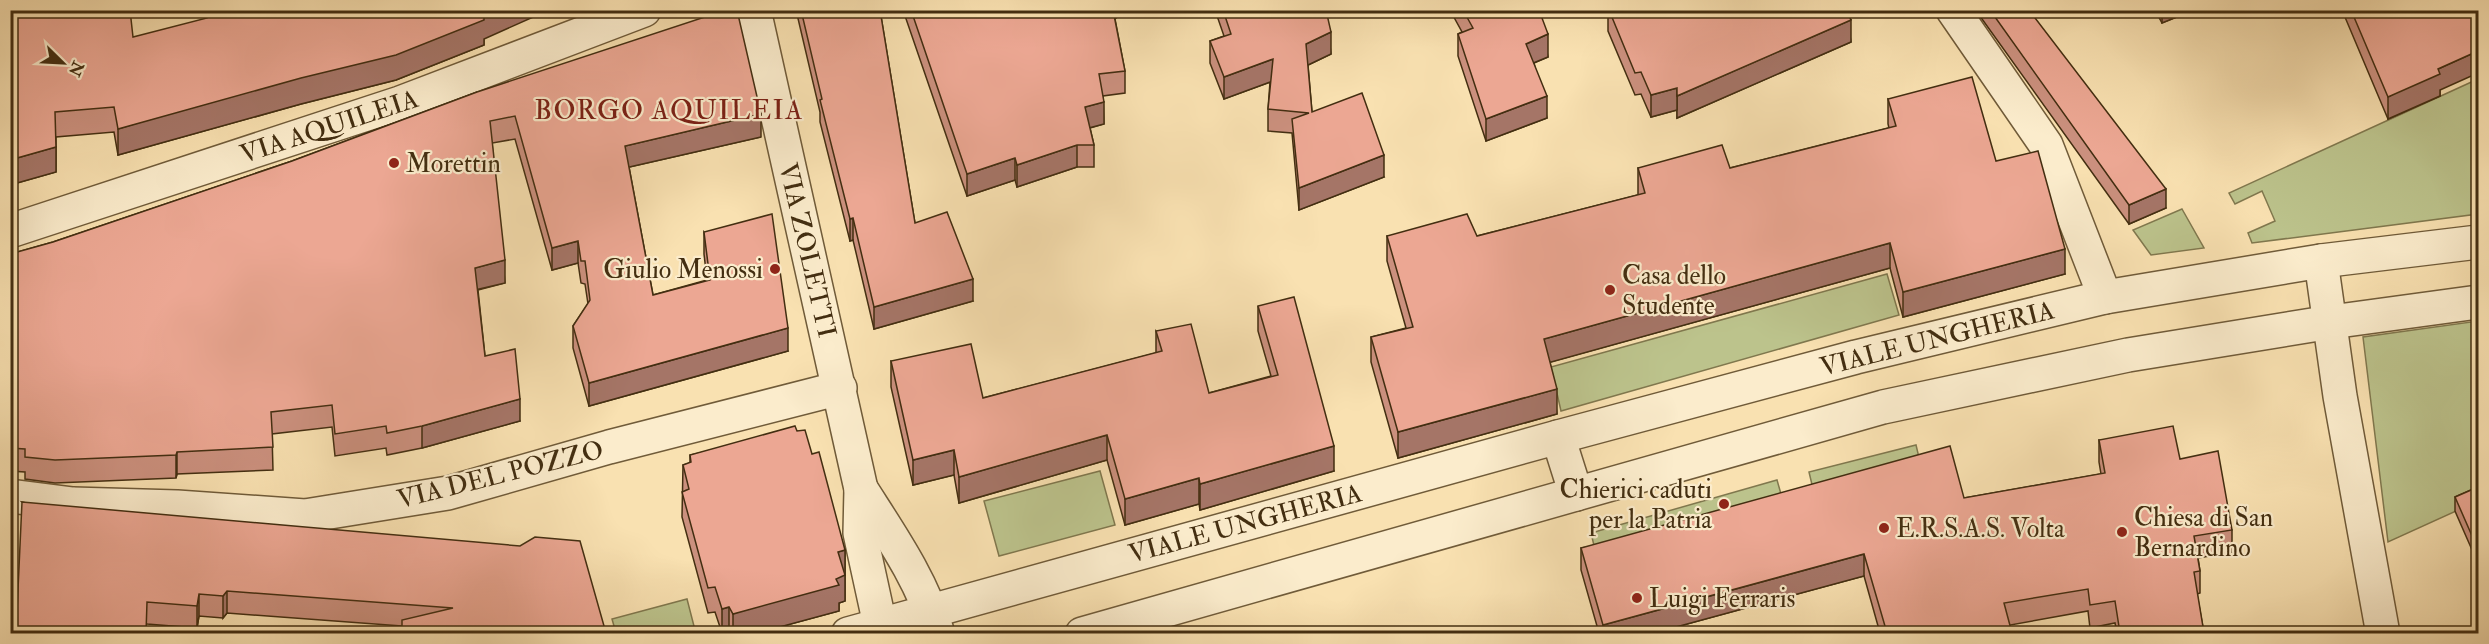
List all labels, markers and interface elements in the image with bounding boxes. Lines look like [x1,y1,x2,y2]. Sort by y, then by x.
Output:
north arrow [33,33,93,93]
text: N [63,57,88,80]
street label: VIA AQUILEIA [236,83,423,171]
district label: BORGO AQUILEIA [534,94,804,127]
place label: Morettin [406,148,501,180]
marker: Morettin [387,156,401,170]
street label: VIA ZOLETTI [771,160,843,341]
place label: Giulio Menossi [603,254,763,286]
place label: Casa dello Studente [1622,260,1726,322]
marker: Giulio Menossi [768,262,782,276]
marker: Casa dello Studente [1603,283,1617,297]
street label: VIALE UNGHERIA [1817,294,2058,384]
street label: VIA DEL POZZO [394,434,607,516]
place label: Chierici caduti per la Patria [1560,474,1712,537]
street label: VIALE UNGHERIA [1125,477,1366,571]
marker: Chierici caduti per la Patria [1717,497,1731,511]
place label: Chiesa di San Bernardino [2134,502,2273,564]
place label: E.R.S.A.S. Volta [1896,513,2065,545]
marker: E.R.S.A.S. Volta [1877,521,1891,535]
marker: Chiesa di San Bernardino [2115,525,2129,539]
place label: Luigi Ferraris [1649,583,1796,615]
marker: Luigi Ferraris [1630,591,1644,605]

